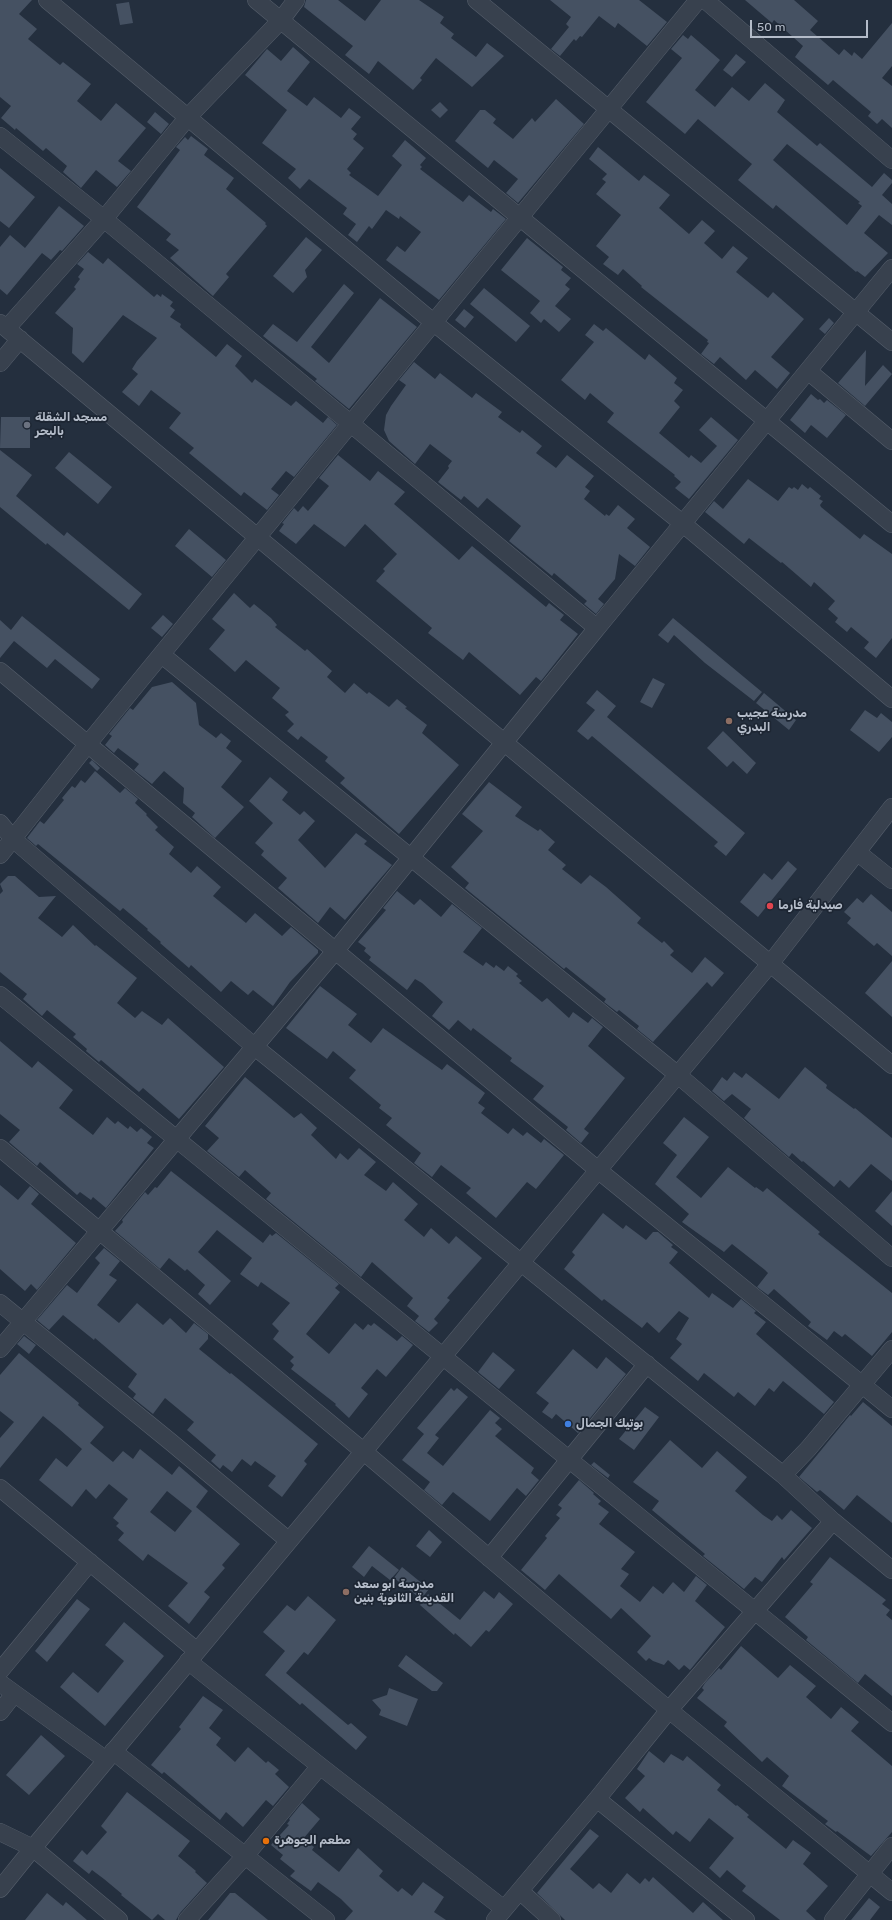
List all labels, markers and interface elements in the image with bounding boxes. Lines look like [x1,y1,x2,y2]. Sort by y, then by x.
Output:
scale bar [752,12,870,38]
text: 50 m [757,20,785,34]
place label: مسجد الشقلة بالبحر [35,411,107,439]
marker: مسجد الشقلة بالبحر [22,420,32,430]
place label: مدرسة عجيب البدري [737,707,807,735]
marker: مدرسة عجيب البدري [724,716,734,726]
place label: صيدلية فارما [778,899,843,913]
marker: صيدلية فارما [765,901,775,911]
place label: بوتيك الجمال [576,1417,643,1431]
marker: بوتيك الجمال [563,1419,573,1429]
place label: مدرسة ابو سعد القديمة الثانوية بنين [354,1578,454,1606]
marker: مدرسة ابو سعد القديمة الثانوية بنين [341,1587,351,1597]
place label: مطعم الجوهرة [274,1834,351,1848]
marker: مطعم الجوهرة [261,1836,271,1846]

